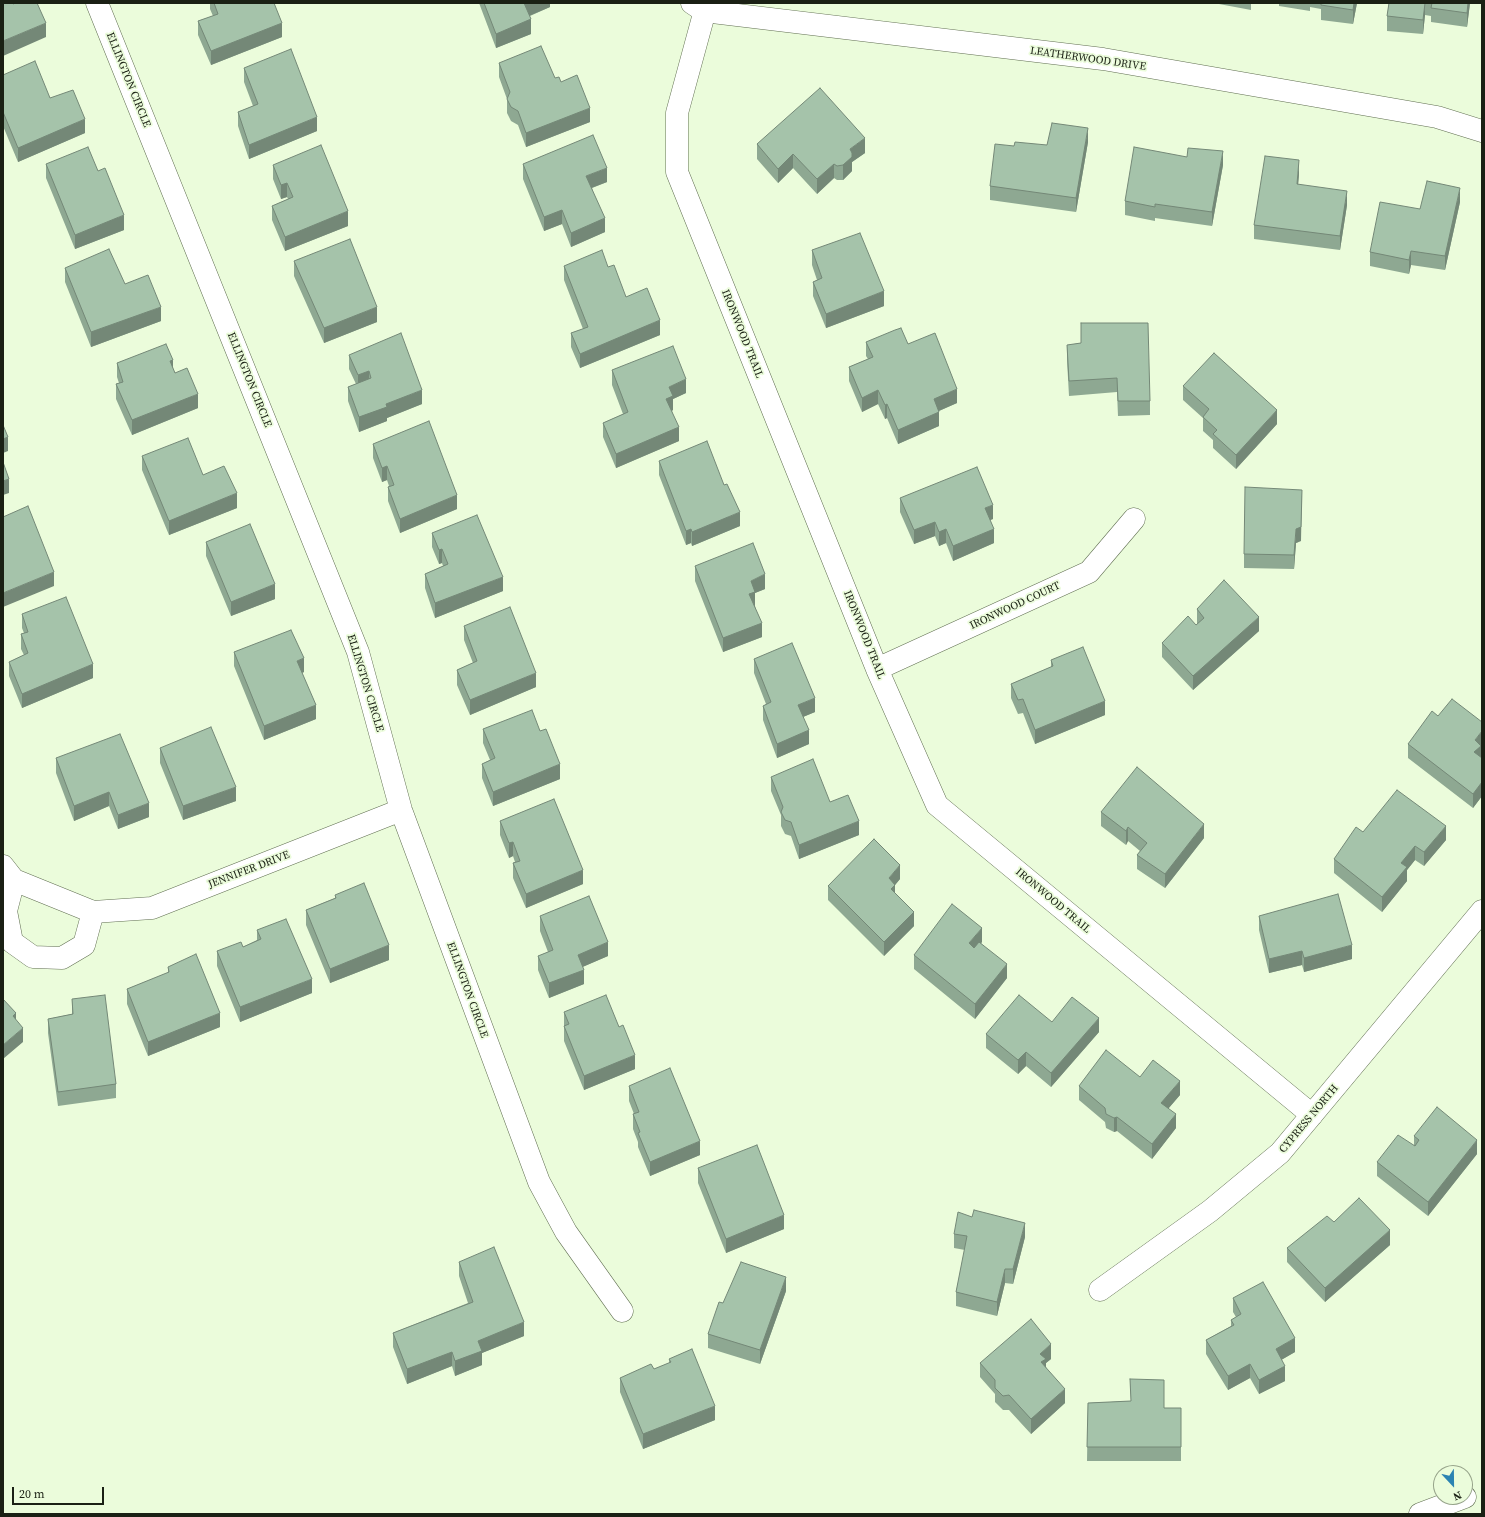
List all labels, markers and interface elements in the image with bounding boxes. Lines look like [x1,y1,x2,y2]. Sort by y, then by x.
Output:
street label: ELLINGTON CIRCLE [103,31,153,129]
street label: LEATHERWOOD DRIVE [1029,44,1147,74]
street label: IRONWOOD TRAIL [718,288,766,380]
street label: ELLINGTON CIRCLE [224,331,274,429]
street label: IRONWOOD COURT [968,579,1062,633]
street label: IRONWOOD TRAIL [840,589,888,681]
street label: ELLINGTON CIRCLE [344,633,386,733]
street label: JENNIFER DRIVE [206,848,292,892]
street label: IRONWOOD TRAIL [1013,866,1093,936]
street label: ELLINGTON CIRCLE [443,940,491,1040]
street label: CYPRESS NORTH [1277,1082,1341,1156]
north arrow [1433,1465,1473,1505]
scale bar [14,1479,106,1505]
text: 20 m [19,1486,45,1502]
text: N [1451,1487,1464,1504]

